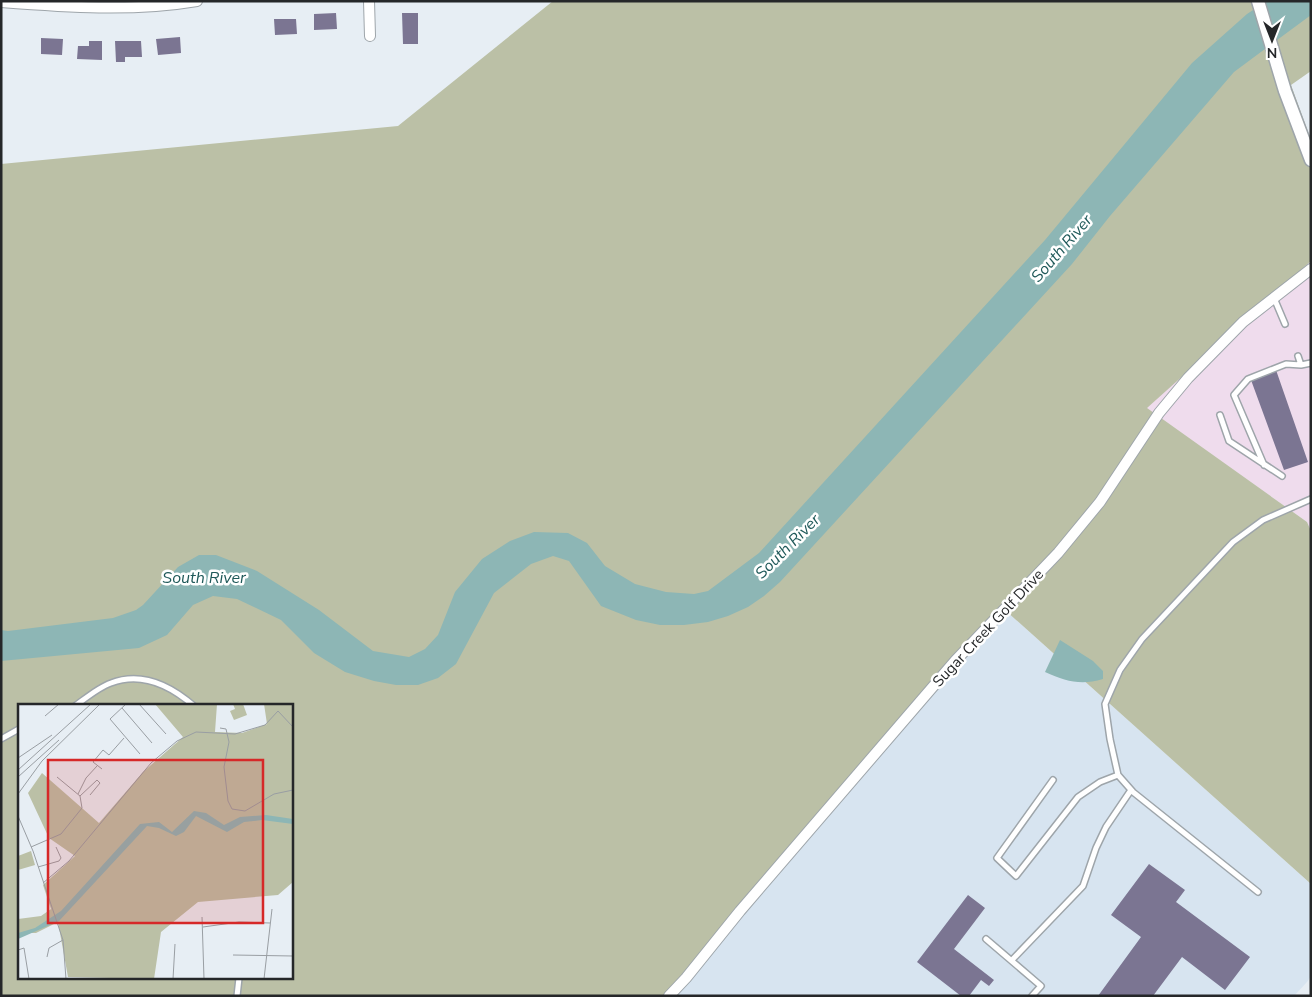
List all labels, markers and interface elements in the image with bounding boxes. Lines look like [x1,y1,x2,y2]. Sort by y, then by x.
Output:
north arrow [1247,15,1297,65]
text: N [1267,43,1277,62]
water label: South River [1026,209,1098,287]
water label: South River [750,509,826,584]
street label: Sugar Creek Golf Drive [928,565,1048,691]
water label: South River [162,567,247,589]
inset map [18,704,292,980]

